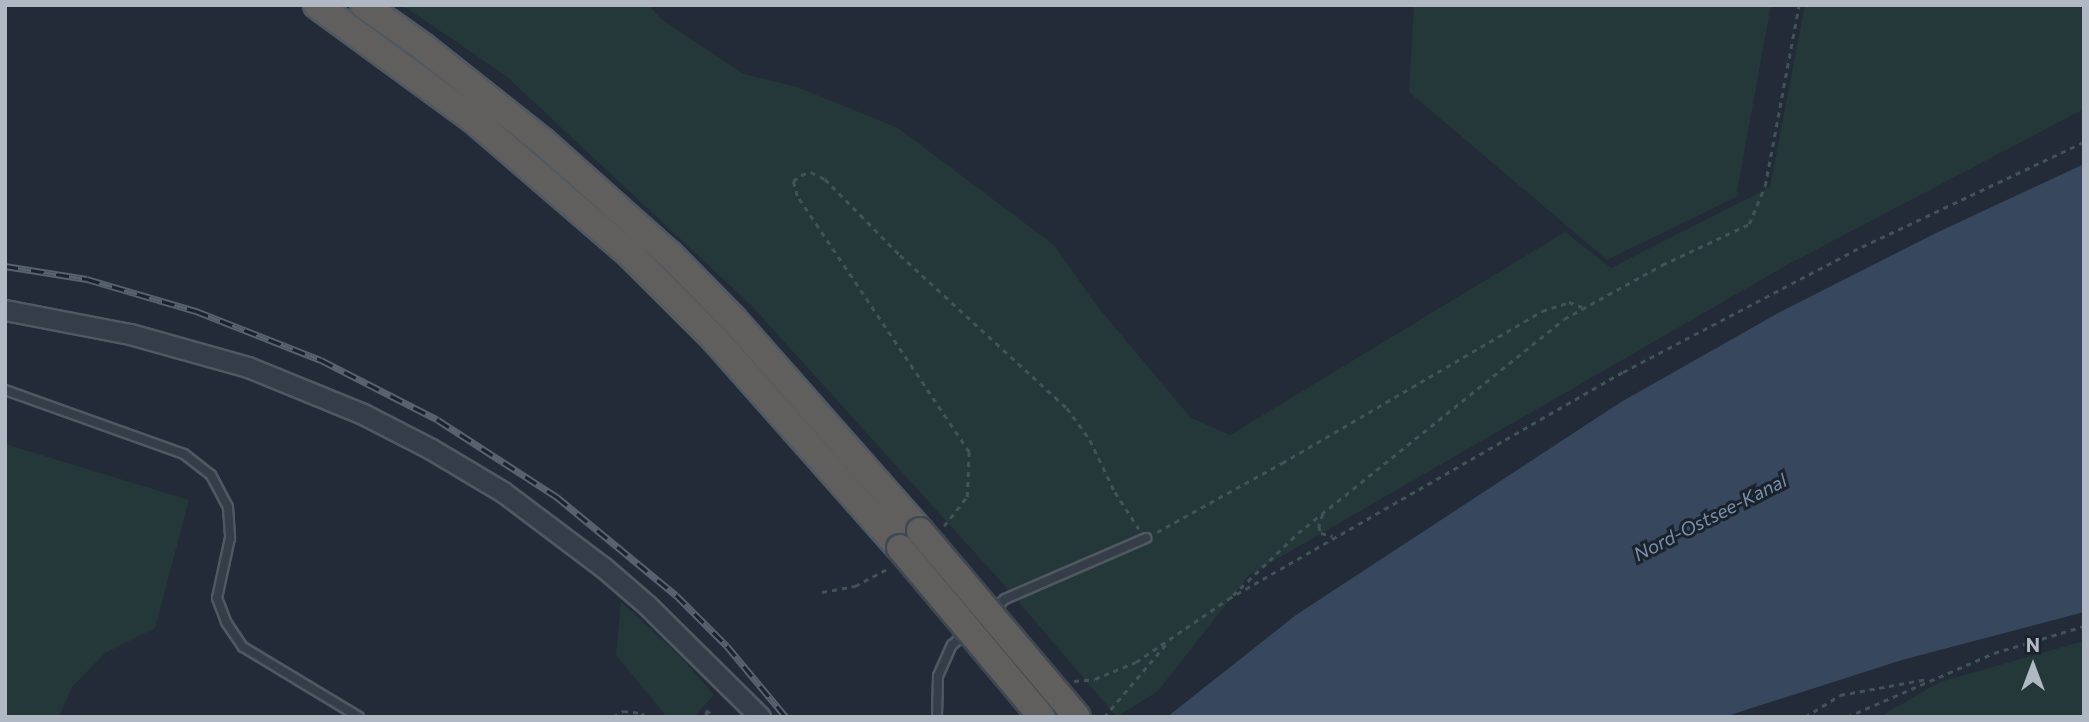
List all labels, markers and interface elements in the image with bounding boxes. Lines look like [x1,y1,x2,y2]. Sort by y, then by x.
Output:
water label: Nord-Ostsee-Kanal [1630,469,1790,565]
north arrow [1998,631,2068,701]
text: N [2026,633,2040,656]

